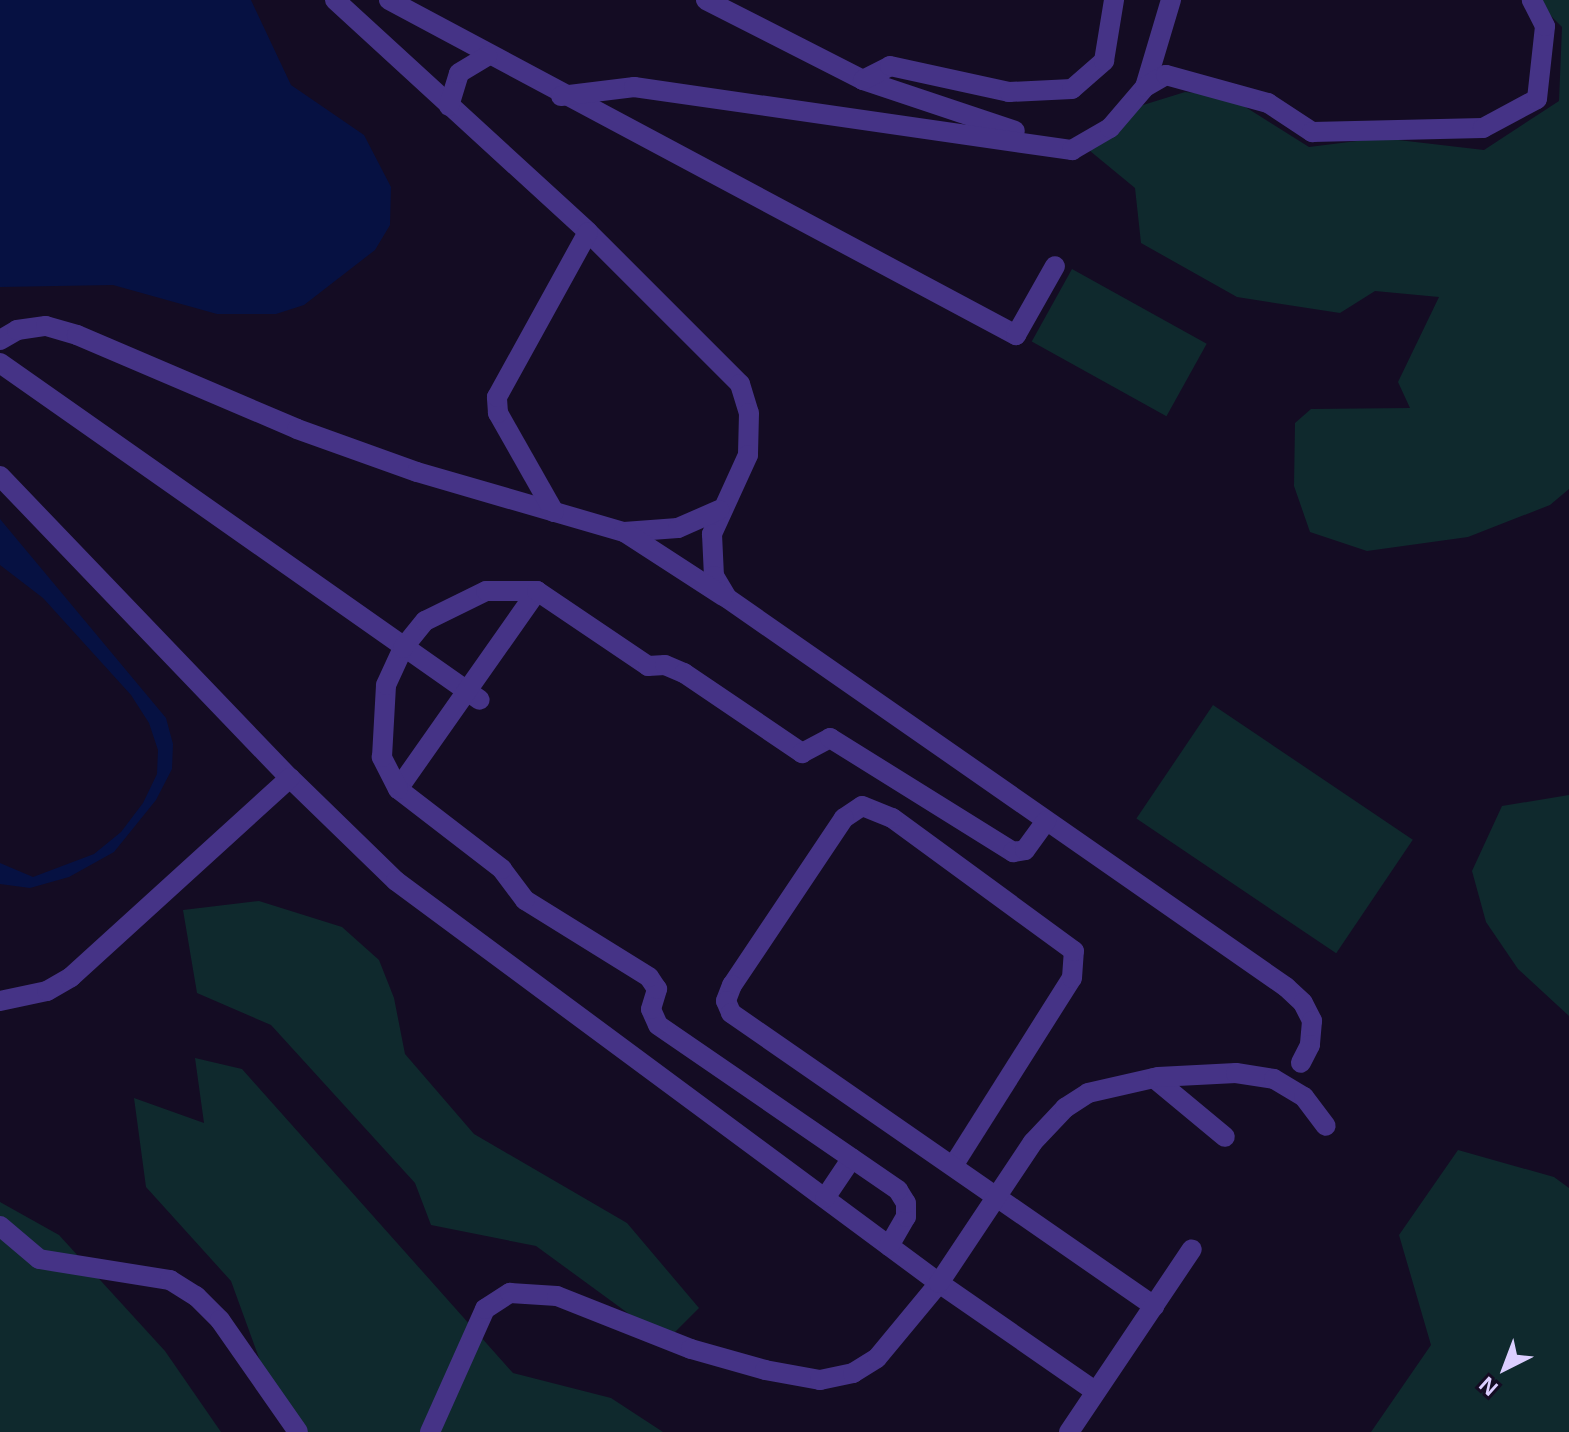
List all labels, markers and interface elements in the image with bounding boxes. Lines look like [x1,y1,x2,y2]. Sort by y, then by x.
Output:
north arrow [1465,1328,1545,1408]
text: N [1474,1372,1503,1401]

